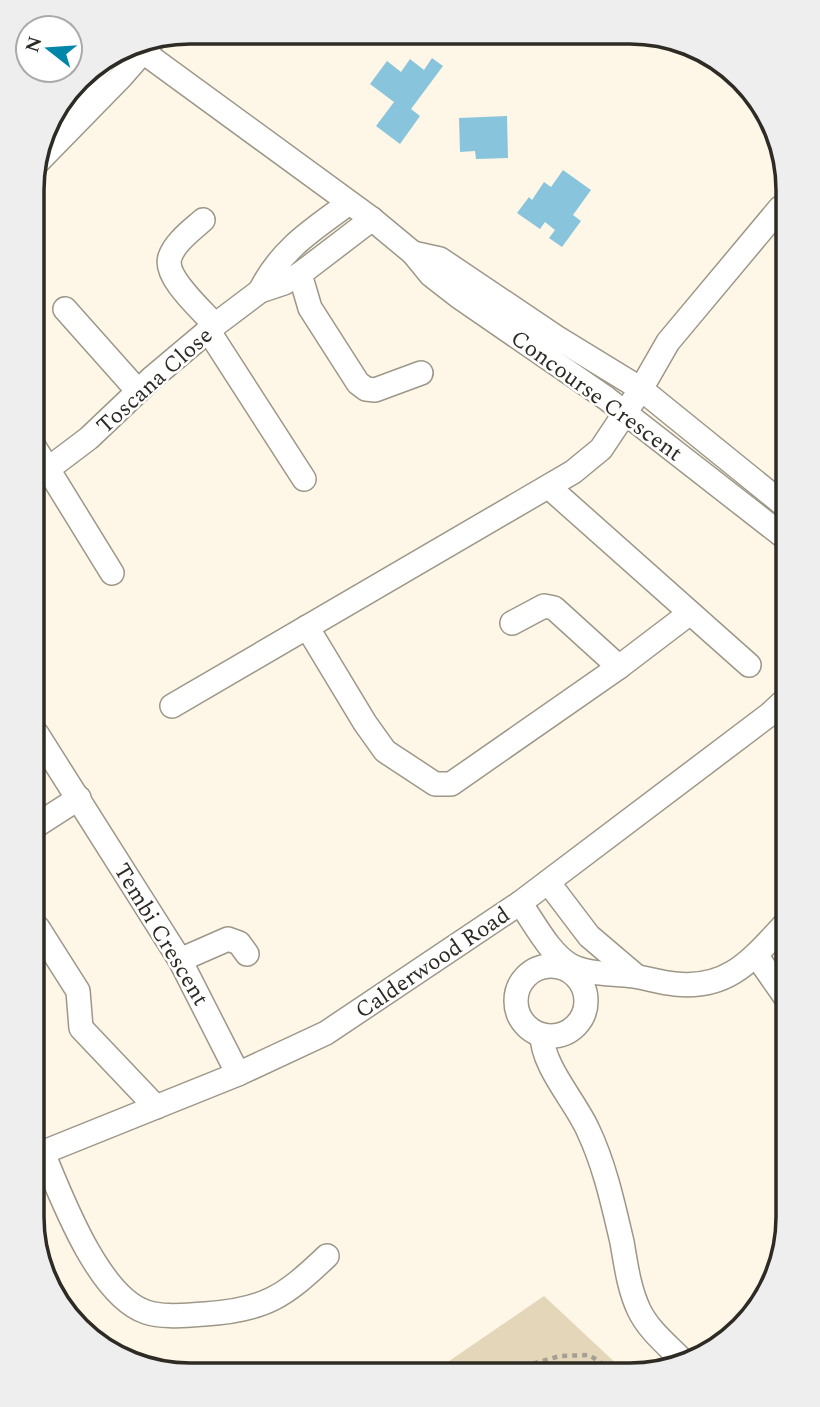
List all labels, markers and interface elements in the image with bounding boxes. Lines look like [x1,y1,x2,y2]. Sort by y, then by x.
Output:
north arrow [14,14,84,84]
text: N [18,33,50,56]
street label: Toscana Close [89,319,221,443]
street label: Concourse Crescent [503,322,689,471]
street label: Tembi Crescent [104,857,217,1013]
street label: Calderwood Road [348,898,518,1028]

